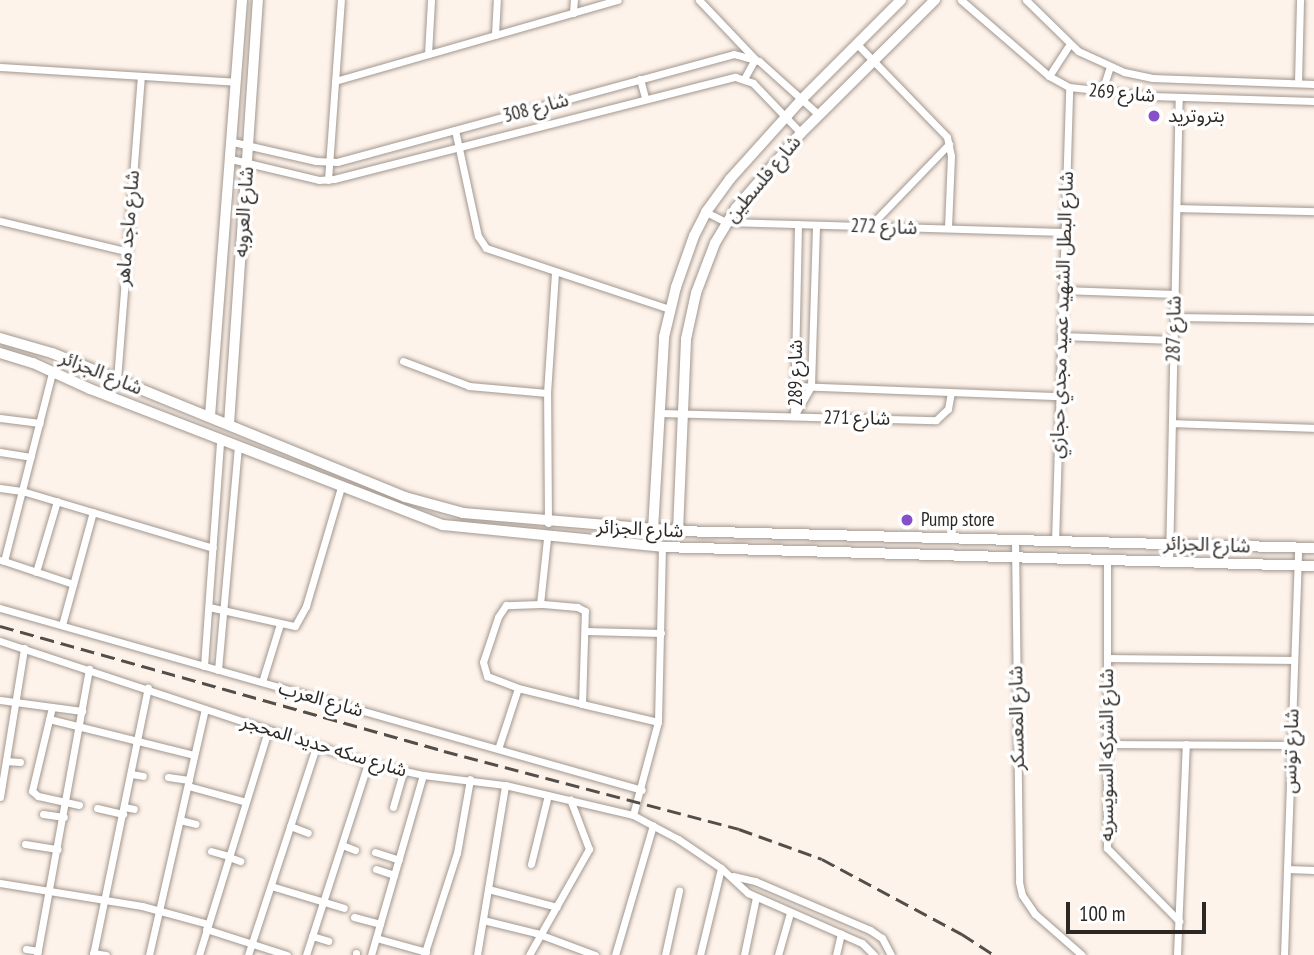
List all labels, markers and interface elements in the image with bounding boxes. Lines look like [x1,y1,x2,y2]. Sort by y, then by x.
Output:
street label: شارع 269 [1088,79,1156,107]
street label: شارع 308 [501,88,571,128]
place label: بتروتريد [1168,105,1225,127]
marker: بتروتريد [1146,108,1162,124]
street label: شارع فلسطين [720,131,806,227]
street label: شارع العروبه [229,166,259,258]
street label: شارع ماجد ماهر [112,169,144,287]
street label: شارع البطل الشهيد عميد مجدي حجازي [1046,171,1078,459]
street label: شارع 272 [850,214,918,240]
street label: شارع 287 [1162,295,1186,363]
street label: شارع 289 [785,340,807,406]
street label: شارع الجزائر [56,346,146,400]
street label: شارع 271 [823,406,891,430]
place label: Pump store [921,509,995,531]
marker: Pump store [899,512,915,528]
street label: شارع الجزائر [596,515,684,543]
street label: شارع الجزائر [1163,532,1251,558]
street label: شارع المعسكر [1005,665,1029,771]
street label: شارع الشركه السويسريه [1096,669,1118,841]
street label: شارع العرب [276,676,366,722]
street label: شارع تونس [1278,708,1304,794]
street label: شارع سكه حديد المحجر [238,710,410,782]
scale bar [1069,888,1209,932]
text: 100 m [1079,900,1125,927]

